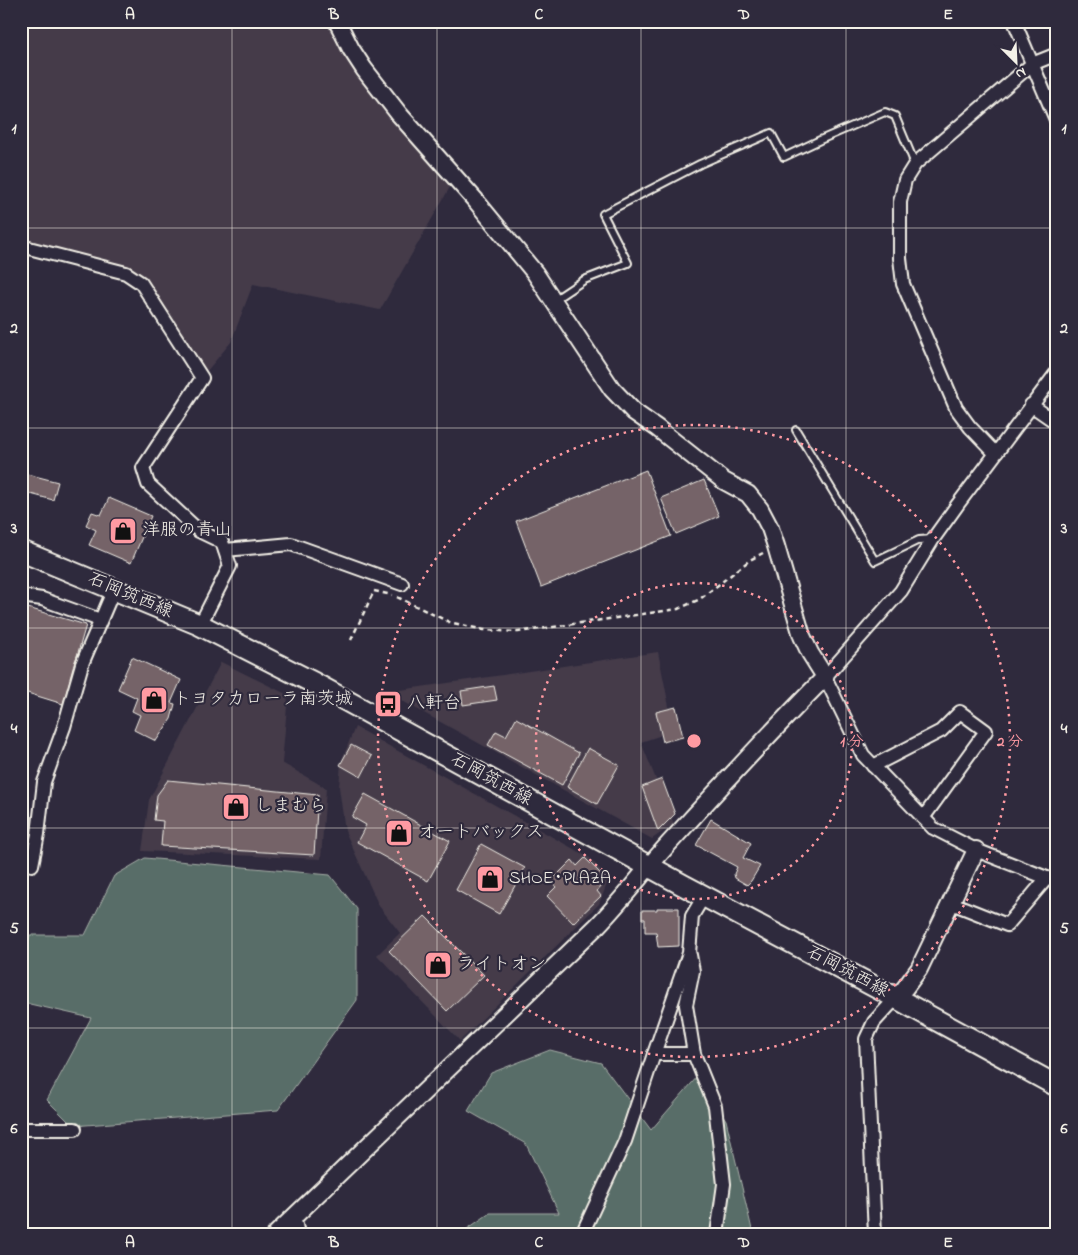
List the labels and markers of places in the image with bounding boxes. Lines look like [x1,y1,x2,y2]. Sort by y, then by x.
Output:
shop icon: 洋服の青山 [108,516,138,546]
place label: 洋服の青山 [142,518,232,544]
shop icon: トヨタカローラ南茨城 [139,685,169,715]
place label: トヨタカローラ南茨城 [173,687,353,713]
bus stop icon: 八軒台 [373,689,403,719]
place label: 八軒台 [407,691,461,717]
centre of rings [685,732,703,750]
shop icon: しまむら [221,792,251,822]
place label: しまむら [255,794,327,820]
shop icon: オートバックス [384,818,414,848]
place label: オートバックス [418,820,544,846]
shop icon: SHOE･PLAZA [475,864,505,894]
place label: SHOE･PLAZA [509,866,611,892]
shop icon: ライトオン [423,950,453,980]
place label: ライトオン [457,952,546,978]

